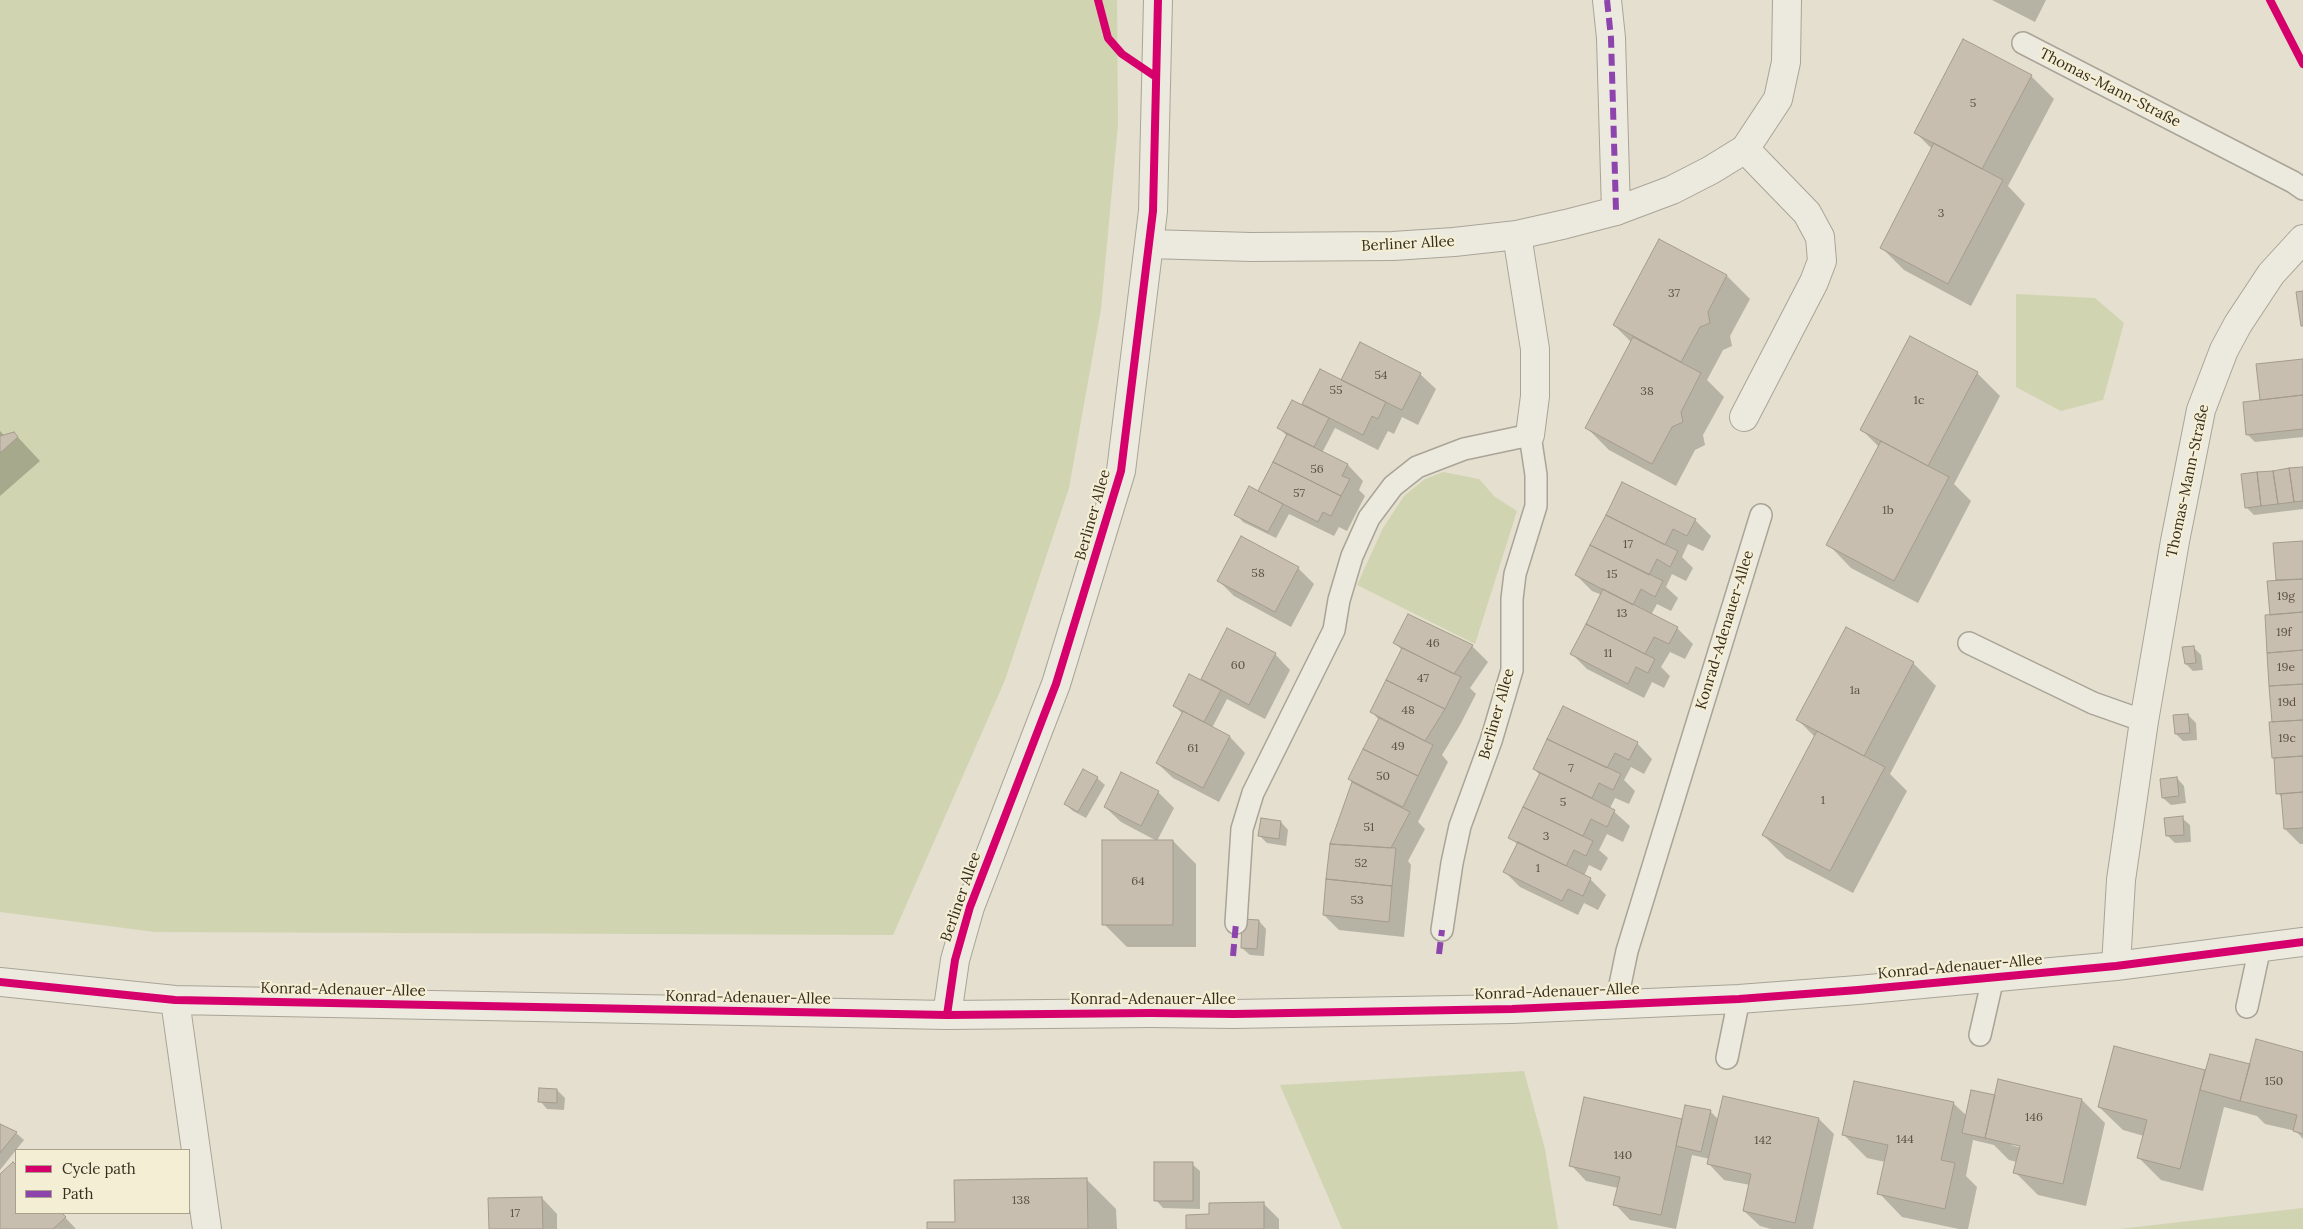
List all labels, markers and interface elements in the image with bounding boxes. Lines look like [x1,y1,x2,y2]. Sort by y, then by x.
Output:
street label: Thomas-Mann-Straße [2036,45,2184,131]
house number: 5 [1970,97,1976,111]
house number: 3 [1938,207,1944,221]
street label: Berliner Allee [1361,233,1455,255]
house number: 37 [1668,287,1680,301]
house number: 54 [1374,369,1388,383]
house number: 55 [1329,384,1343,398]
house number: 38 [1640,385,1654,399]
house number: 1c [1914,394,1924,408]
street label: Thomas-Mann-Straße [2163,403,2213,559]
house number: 56 [1310,463,1324,477]
street label: Berliner Allee [1071,468,1115,562]
house number: 57 [1293,487,1305,501]
house number: 1b [1882,504,1894,518]
house number: 17 [1623,538,1633,552]
street label: Konrad-Adenauer-Allee [1692,548,1758,712]
house number: 58 [1251,567,1265,581]
house number: 15 [1607,568,1617,582]
house number: 19g [2277,590,2295,604]
house number: 13 [1616,607,1628,621]
house number: 19f [2276,626,2292,640]
house number: 46 [1426,637,1440,651]
house number: 11 [1604,647,1612,661]
house number: 60 [1231,659,1245,673]
house number: 19e [2277,661,2295,675]
street label: Berliner Allee [1475,667,1519,761]
house number: 47 [1417,672,1429,686]
house number: 1a [1850,684,1860,698]
house number: 19d [2278,696,2296,710]
house number: 48 [1401,704,1415,718]
house number: 19c [2278,732,2296,746]
house number: 49 [1391,740,1405,754]
house number: 61 [1187,742,1199,756]
house number: 7 [1568,762,1574,776]
house number: 50 [1376,770,1390,784]
house number: 1 [1821,794,1825,808]
house number: 5 [1560,796,1566,810]
house number: 51 [1364,821,1374,835]
house number: 3 [1543,830,1549,844]
street label: Berliner Allee [937,850,985,944]
house number: 52 [1355,857,1367,871]
house number: 1 [1536,862,1540,876]
house number: 64 [1131,875,1145,889]
house number: 53 [1350,894,1364,908]
street label: Konrad-Adenauer-Allee [1877,951,2043,983]
street label: Konrad-Adenauer-Allee [260,980,426,1000]
street label: Konrad-Adenauer-Allee [1474,980,1640,1004]
street label: Konrad-Adenauer-Allee [665,988,831,1008]
street label: Konrad-Adenauer-Allee [1070,991,1236,1009]
house number: 150 [2265,1075,2283,1089]
house number: 146 [2025,1111,2043,1125]
house number: 144 [1896,1133,1914,1147]
house number: 142 [1754,1134,1772,1148]
legend [15,1149,190,1214]
house number: 140 [1614,1149,1632,1163]
text: Cycle path [62,1159,136,1178]
text: Path [62,1184,93,1203]
house number: 138 [1012,1194,1030,1208]
house number: 17 [510,1207,520,1221]

